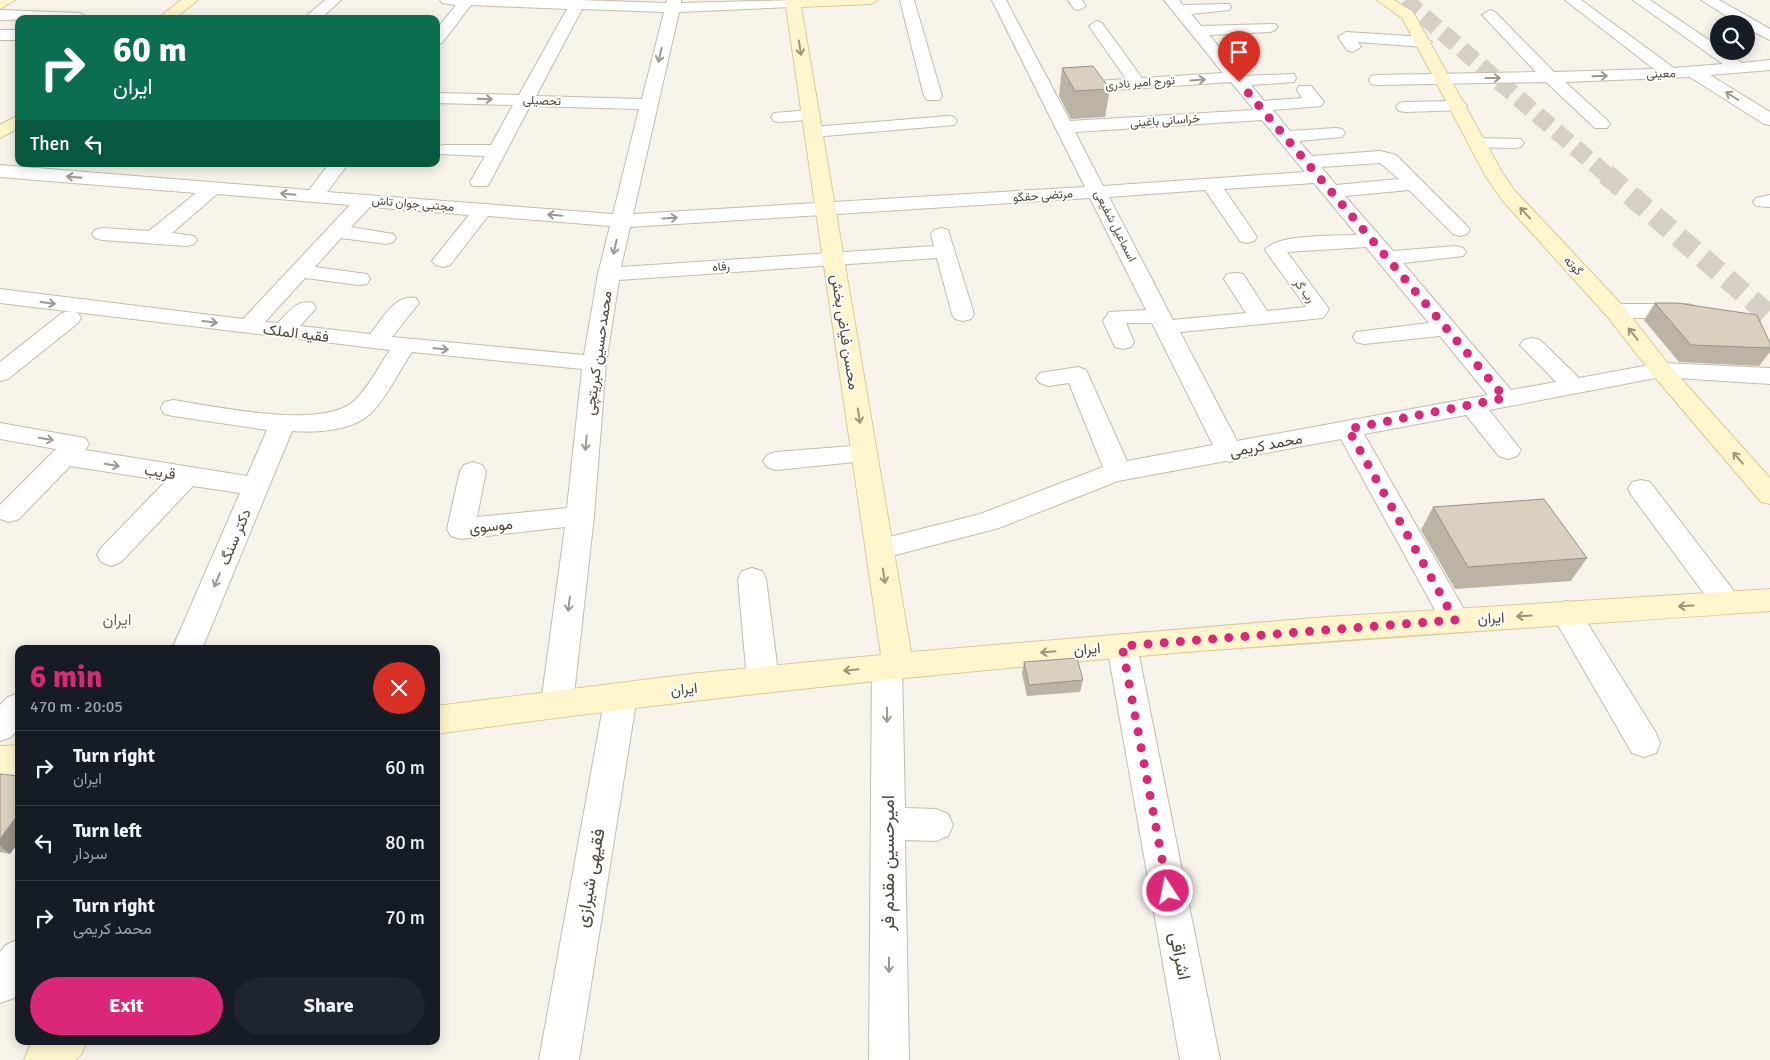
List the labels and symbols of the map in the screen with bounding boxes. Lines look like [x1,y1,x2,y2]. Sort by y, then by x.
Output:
pin [1218,31,1260,82]
one-way arrow [795,40,805,56]
one-way arrow [655,47,664,63]
street label: معینی [1646,66,1676,82]
one-way arrow [1592,71,1608,81]
street label: تورج امیر نادری [1105,73,1176,94]
one-way arrow [1484,73,1501,83]
one-way arrow [1190,75,1206,84]
one-way arrow [1725,90,1739,101]
street label: تحصیلی [523,93,562,109]
one-way arrow [476,94,493,104]
street label: خراسانی باغینی [1129,111,1201,131]
one-way arrow [66,173,82,182]
street label: مرتضی حقگو [1012,186,1074,206]
street label: اسماعیل شفیعی [1091,188,1139,264]
one-way arrow [280,190,296,199]
street label: مجتبی جوان تاش [371,193,455,215]
one-way arrow [1519,207,1531,220]
one-way arrow [547,211,563,220]
one-way arrow [661,214,677,223]
one-way arrow [610,239,619,255]
street label: گوته [1560,253,1586,279]
street label: رفاه [712,259,730,275]
street label: محسن فیاض بخش [826,273,863,391]
street label: رب گر [1290,275,1318,306]
street label: محمدحسین کبریتچی [580,290,617,416]
one-way arrow [40,298,56,308]
one-way arrow [201,317,217,327]
street label: فقیه الملک [262,320,330,346]
one-way arrow [1628,328,1639,341]
one-way arrow [432,344,448,354]
one-way arrow [854,408,864,424]
street label: محمد کریمی [1228,429,1304,462]
one-way arrow [38,434,54,444]
one-way arrow [581,434,591,450]
one-way arrow [1732,452,1744,465]
one-way arrow [104,460,120,470]
street label: قریب [143,461,177,483]
street label: دکتر سنگ [215,506,255,568]
street label: موسوی [468,515,514,538]
one-way arrow [879,568,889,584]
one-way arrow [211,572,221,587]
one-way arrow [564,596,574,612]
one-way arrow [1679,601,1695,610]
street label: ایران [1477,608,1505,628]
district label: ایران [103,610,131,630]
one-way arrow [1517,611,1533,620]
street label: ایران [1073,639,1101,659]
one-way arrow [1040,648,1056,657]
one-way arrow [844,665,860,675]
street label: ایران [670,679,698,699]
one-way arrow [882,706,892,723]
street label: امیرحسین مقدم فر [877,795,900,932]
street label: فقیهی شیرازی [570,827,610,929]
position arrow [1141,864,1193,916]
street label: اشراقی [1165,930,1195,982]
one-way arrow [884,956,894,973]

